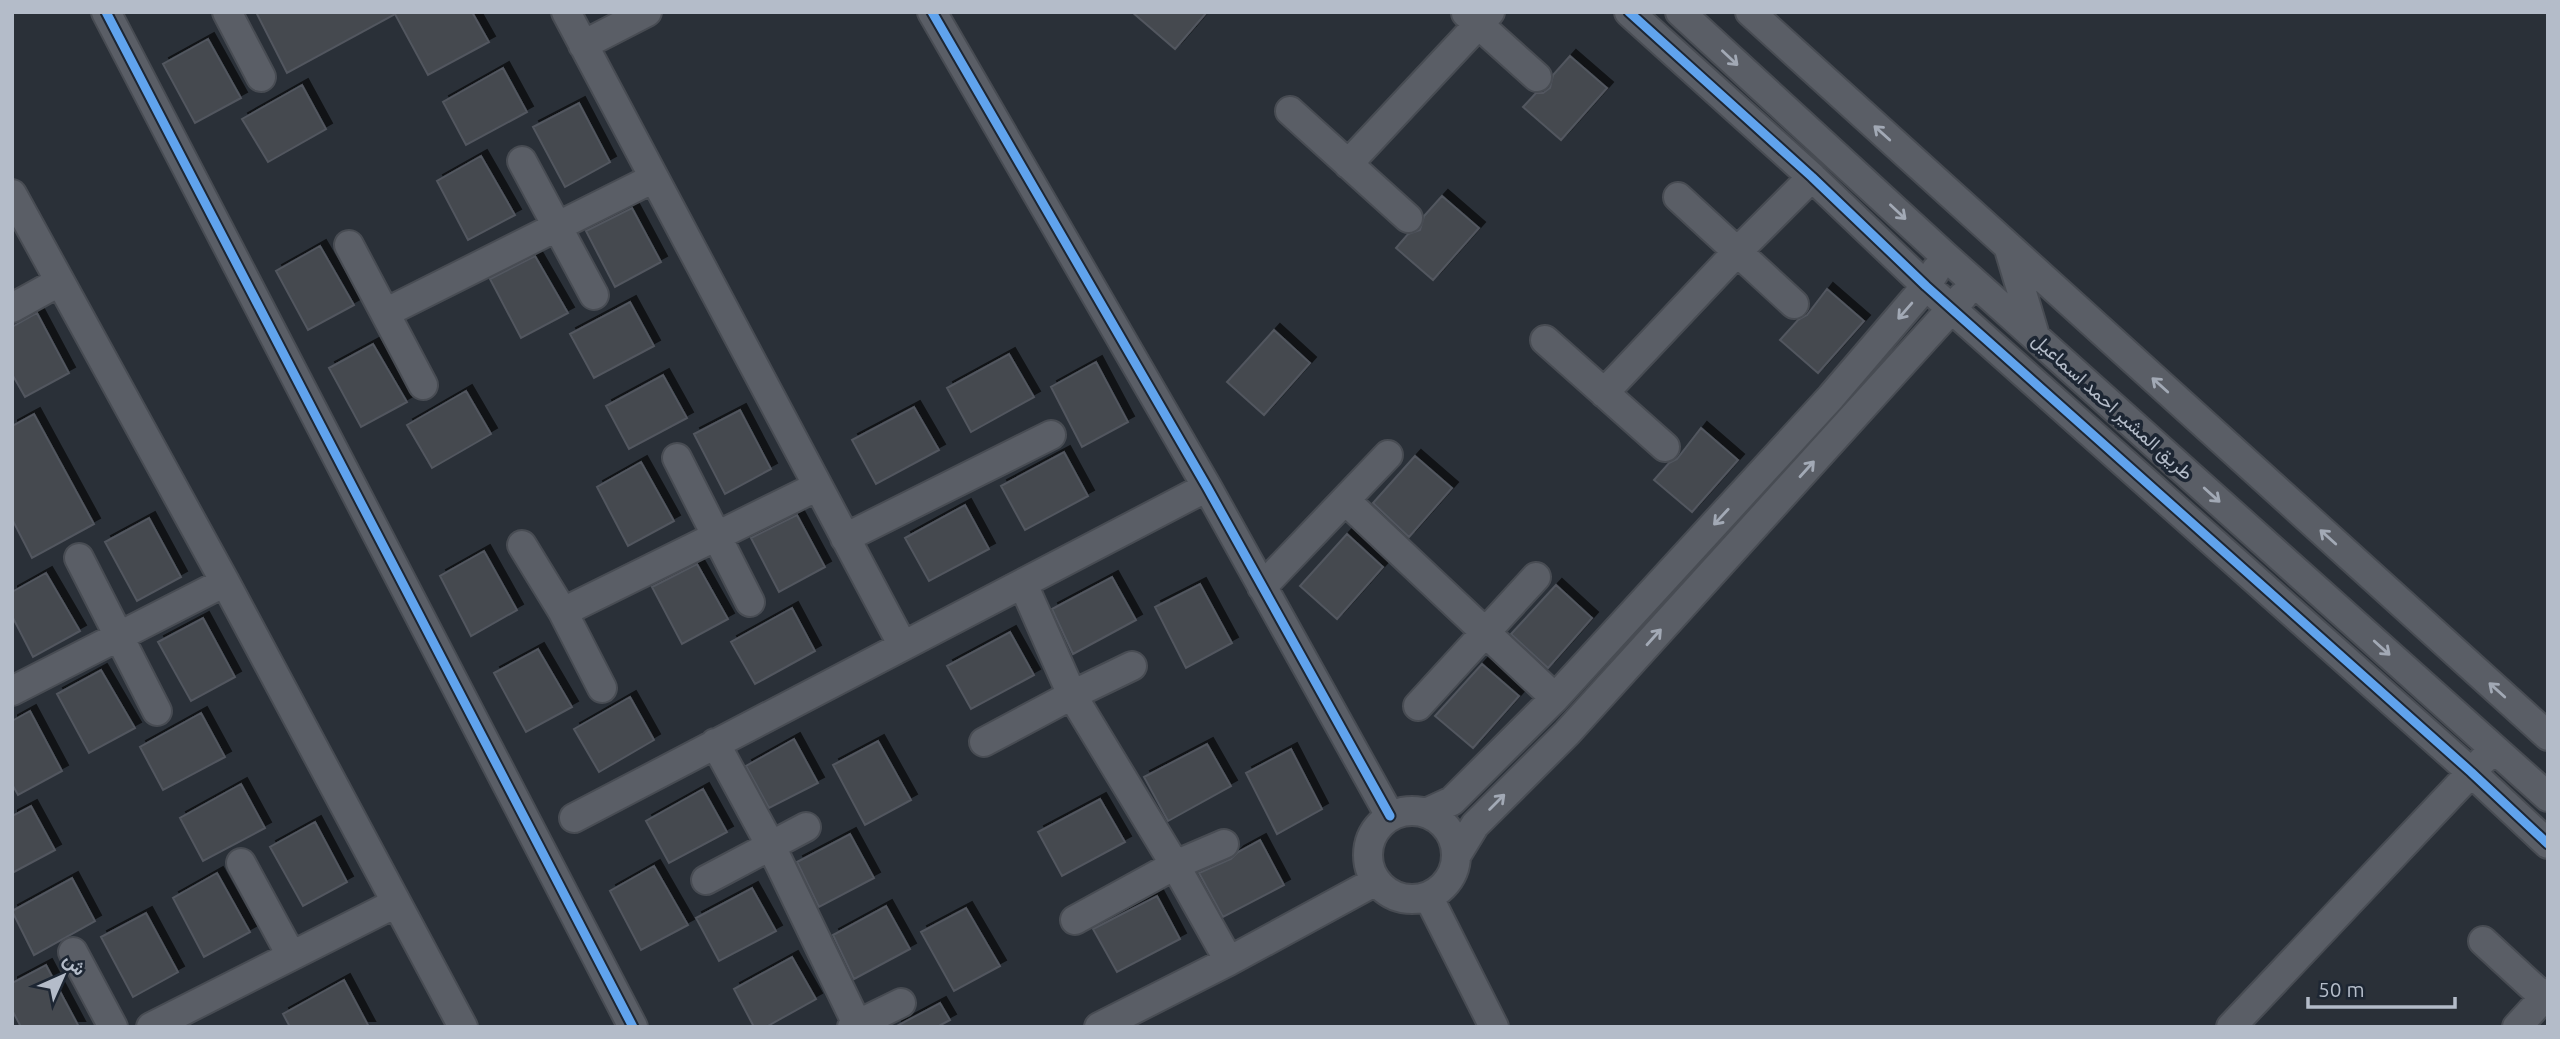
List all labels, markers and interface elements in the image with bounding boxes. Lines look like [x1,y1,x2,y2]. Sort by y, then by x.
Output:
one-way arrow [1721,50,1738,67]
one-way arrow [1873,125,1891,141]
one-way arrow [1889,204,1907,220]
one-way arrow [1897,301,1913,319]
street label: طريق المشير احمد اسماعيل [2027,328,2198,485]
one-way arrow [2151,377,2169,393]
one-way arrow [1799,460,1815,478]
one-way arrow [2203,487,2221,503]
one-way arrow [1712,508,1729,525]
one-way arrow [2320,529,2337,546]
one-way arrow [1646,628,1662,646]
one-way arrow [2373,639,2390,656]
one-way arrow [2488,682,2506,698]
one-way arrow [1489,794,1506,811]
north arrow [28,941,98,1011]
text: ش [58,948,91,981]
scale bar [2308,965,2455,1009]
text: 50 m [2318,977,2365,1001]

